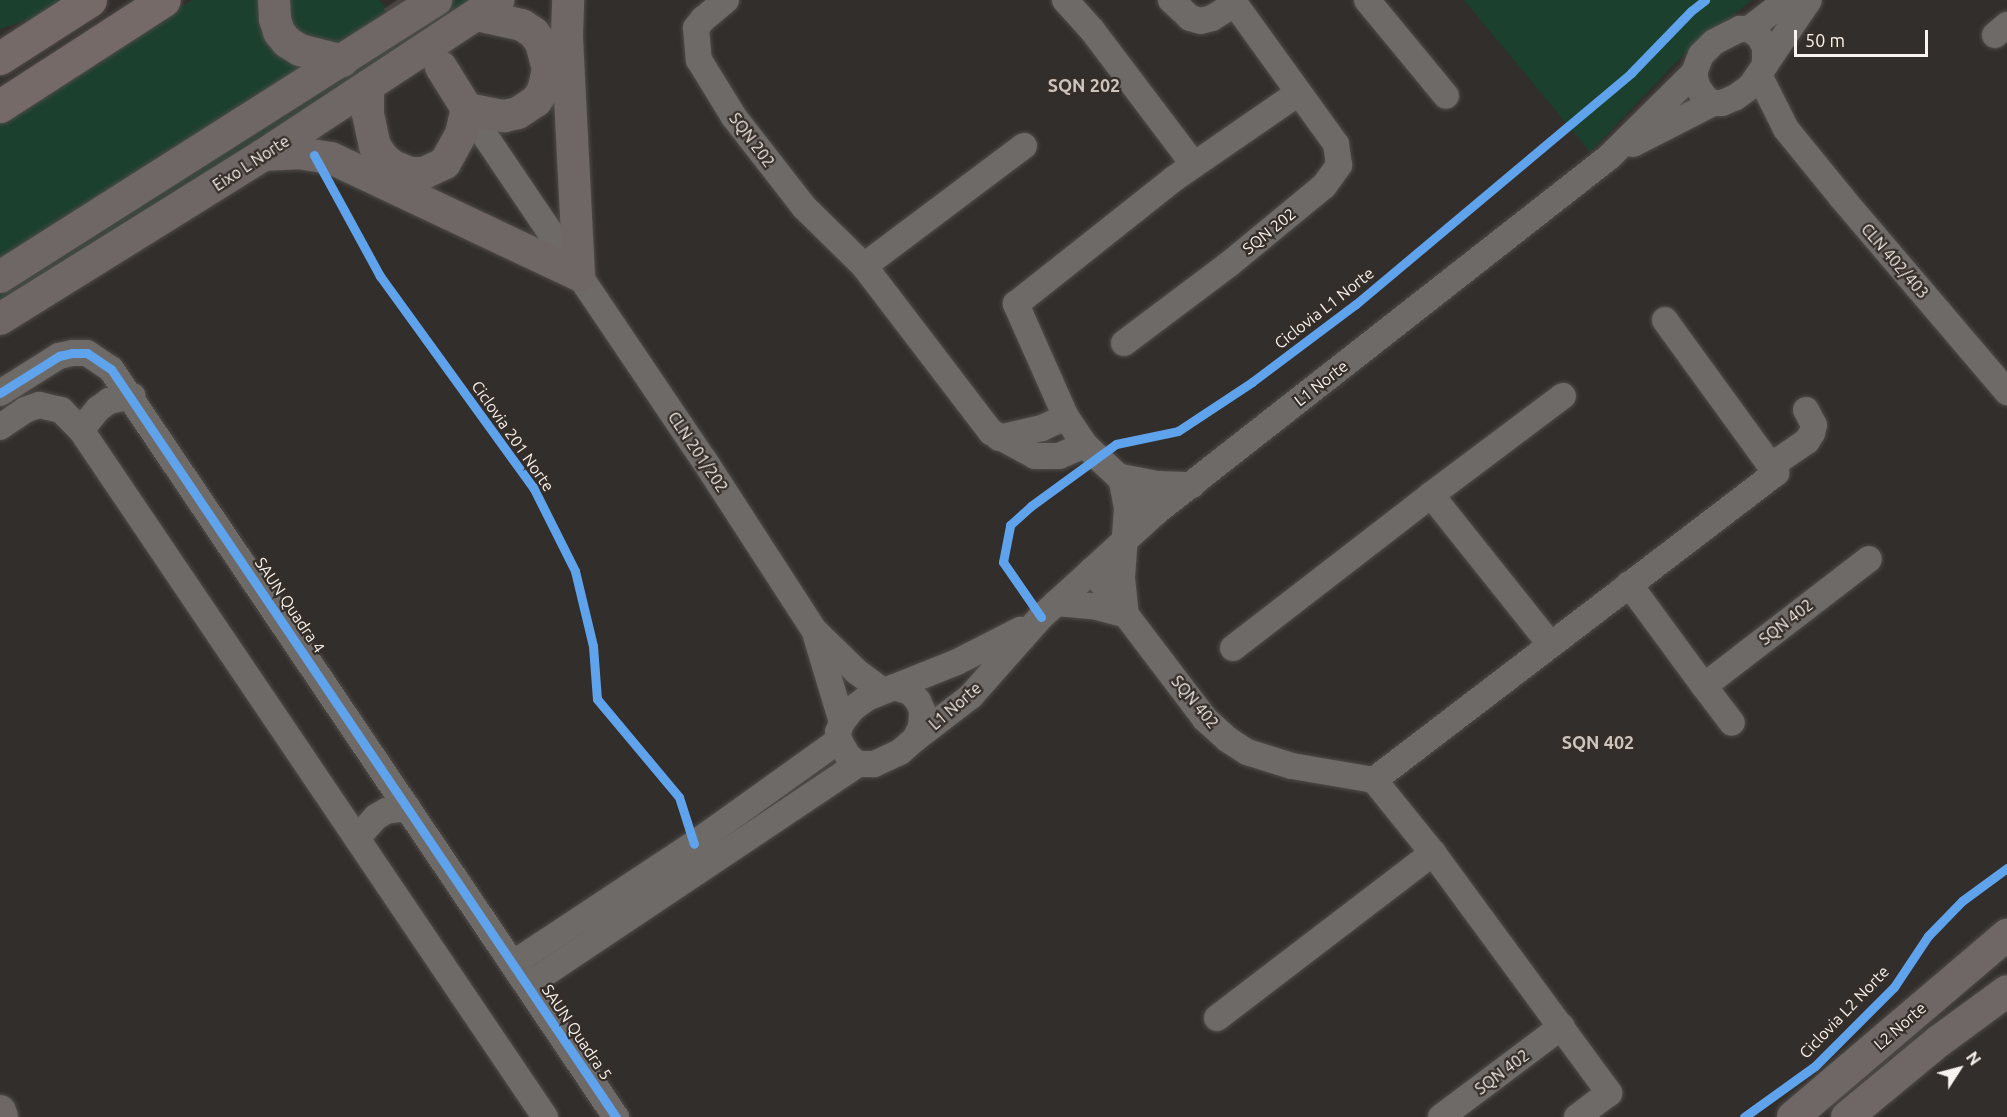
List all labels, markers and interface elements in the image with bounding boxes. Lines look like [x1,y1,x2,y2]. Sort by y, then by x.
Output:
scale bar [1797,18,1930,56]
text: 50 m [1805,30,1845,50]
district label: SQN 202 [1048,74,1120,96]
street label: SQN 202 [725,109,779,171]
street label: Eixo L Norte [209,131,293,195]
street label: SQN 202 [1238,204,1300,258]
street label: CLN 402/403 [1857,220,1933,302]
street label: Ciclovia L1 Norte [1270,263,1378,353]
street label: L1 Norte [1290,356,1352,410]
street label: Ciclovia 201 Norte [468,377,558,495]
street label: CLN 201/202 [664,408,732,496]
street label: SAUN Quadra 4 [251,554,329,656]
street label: SQN 402 [1755,595,1817,649]
street label: SQN 402 [1167,672,1223,732]
street label: L1 Norte [925,678,985,734]
district label: SQN 402 [1562,731,1634,753]
street label: Ciclovia L2 Norte [1795,962,1893,1062]
street label: SAUN Quadra 5 [538,981,616,1083]
street label: L2 Norte [1870,998,1930,1054]
north arrow [1929,1039,1989,1099]
street label: SQN 402 [1471,1045,1533,1099]
text: N [1963,1048,1984,1069]

